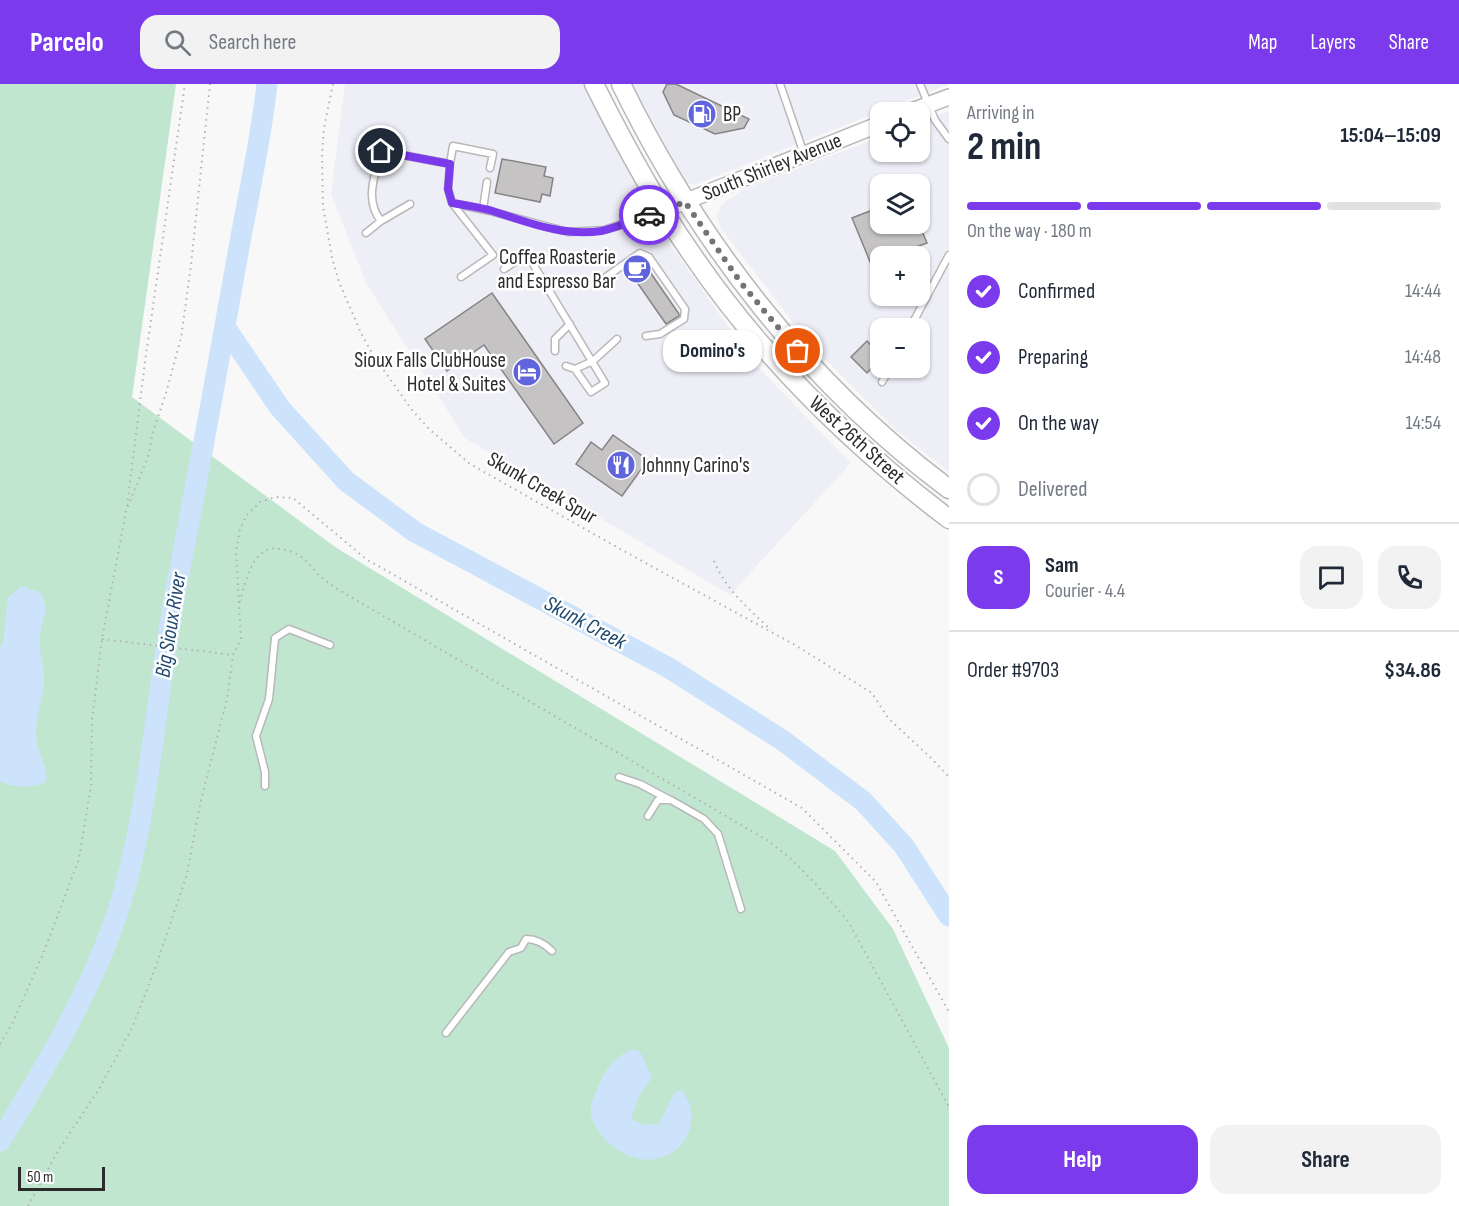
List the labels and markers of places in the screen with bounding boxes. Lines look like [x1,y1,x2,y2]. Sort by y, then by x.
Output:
fuel station icon: BP [686,98,718,130]
place label: BP [723,102,741,127]
pin [355,125,406,176]
place label: Coffea Roasterie and Espresso Bar [497,245,616,294]
cafe icon: Coffea Roasterie and Espresso Bar [621,253,653,285]
pin [772,325,823,376]
callout: Domino's [663,330,762,372]
place label: Sioux Falls ClubHouse Hotel & Suites [354,348,506,397]
hotel icon: Sioux Falls ClubHouse Hotel & Suites [511,356,543,388]
restaurant icon: Johnny Carino's [605,449,637,481]
place label: Johnny Carino's [641,453,750,478]

